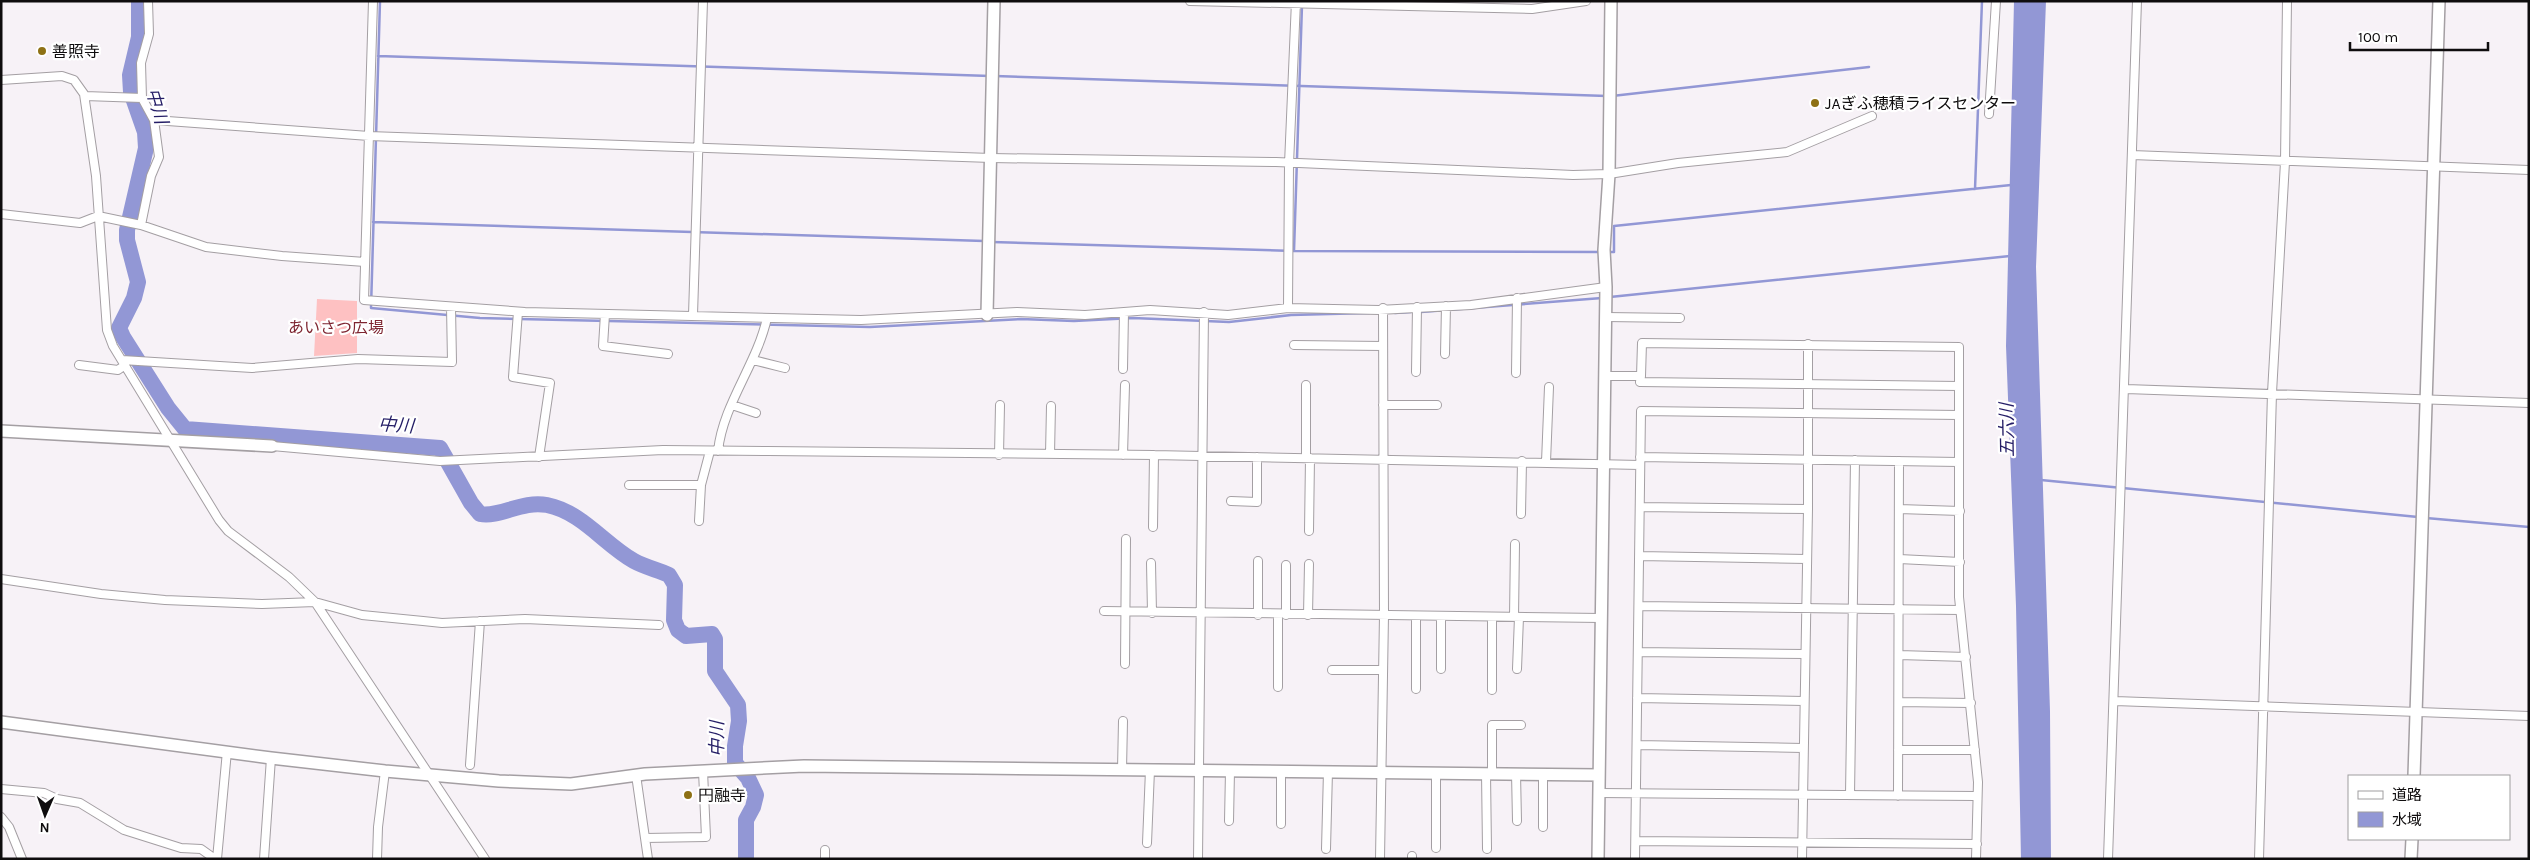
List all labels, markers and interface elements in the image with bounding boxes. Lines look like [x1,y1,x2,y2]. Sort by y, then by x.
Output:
scale bar [2350,20,2488,52]
text: 100 m [2358,28,2398,46]
place label: 善照寺 [52,42,100,61]
marker: 善照寺 [36,45,48,57]
water label: 中川 [141,86,173,128]
place label: JAぎふ穂積ライスセンター [1825,94,2016,113]
marker: JAぎふ穂積ライスセンター [1809,97,1821,109]
park label: あいさつ広場 [288,318,384,337]
water label: 五六川 [1995,401,2018,457]
water label: 中川 [377,413,417,437]
water label: 中川 [706,719,728,757]
legend [2348,775,2510,840]
place label: 円融寺 [698,786,746,805]
text: 道路 [2392,786,2422,804]
marker: 円融寺 [682,789,694,801]
north arrow [20,790,70,840]
text: 水域 [2392,811,2422,829]
text: N [39,819,50,836]

